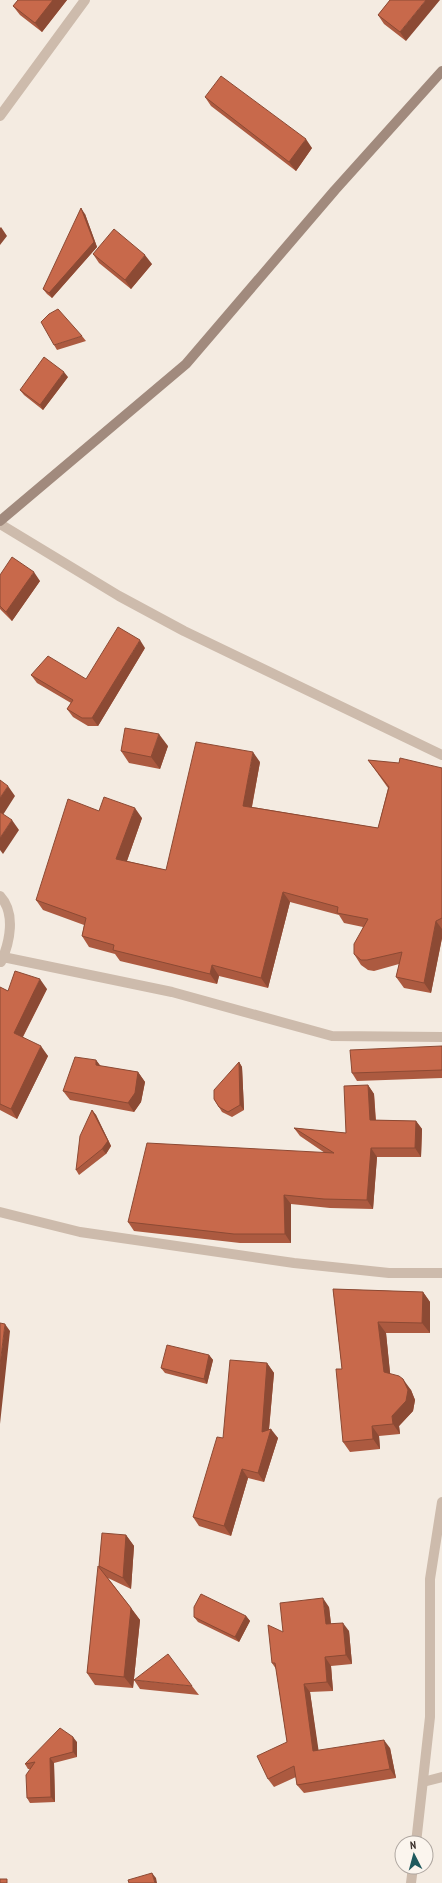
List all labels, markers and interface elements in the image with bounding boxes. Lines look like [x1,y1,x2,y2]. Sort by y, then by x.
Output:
north arrow [394,1835,434,1875]
text: N [409,1838,417,1852]

